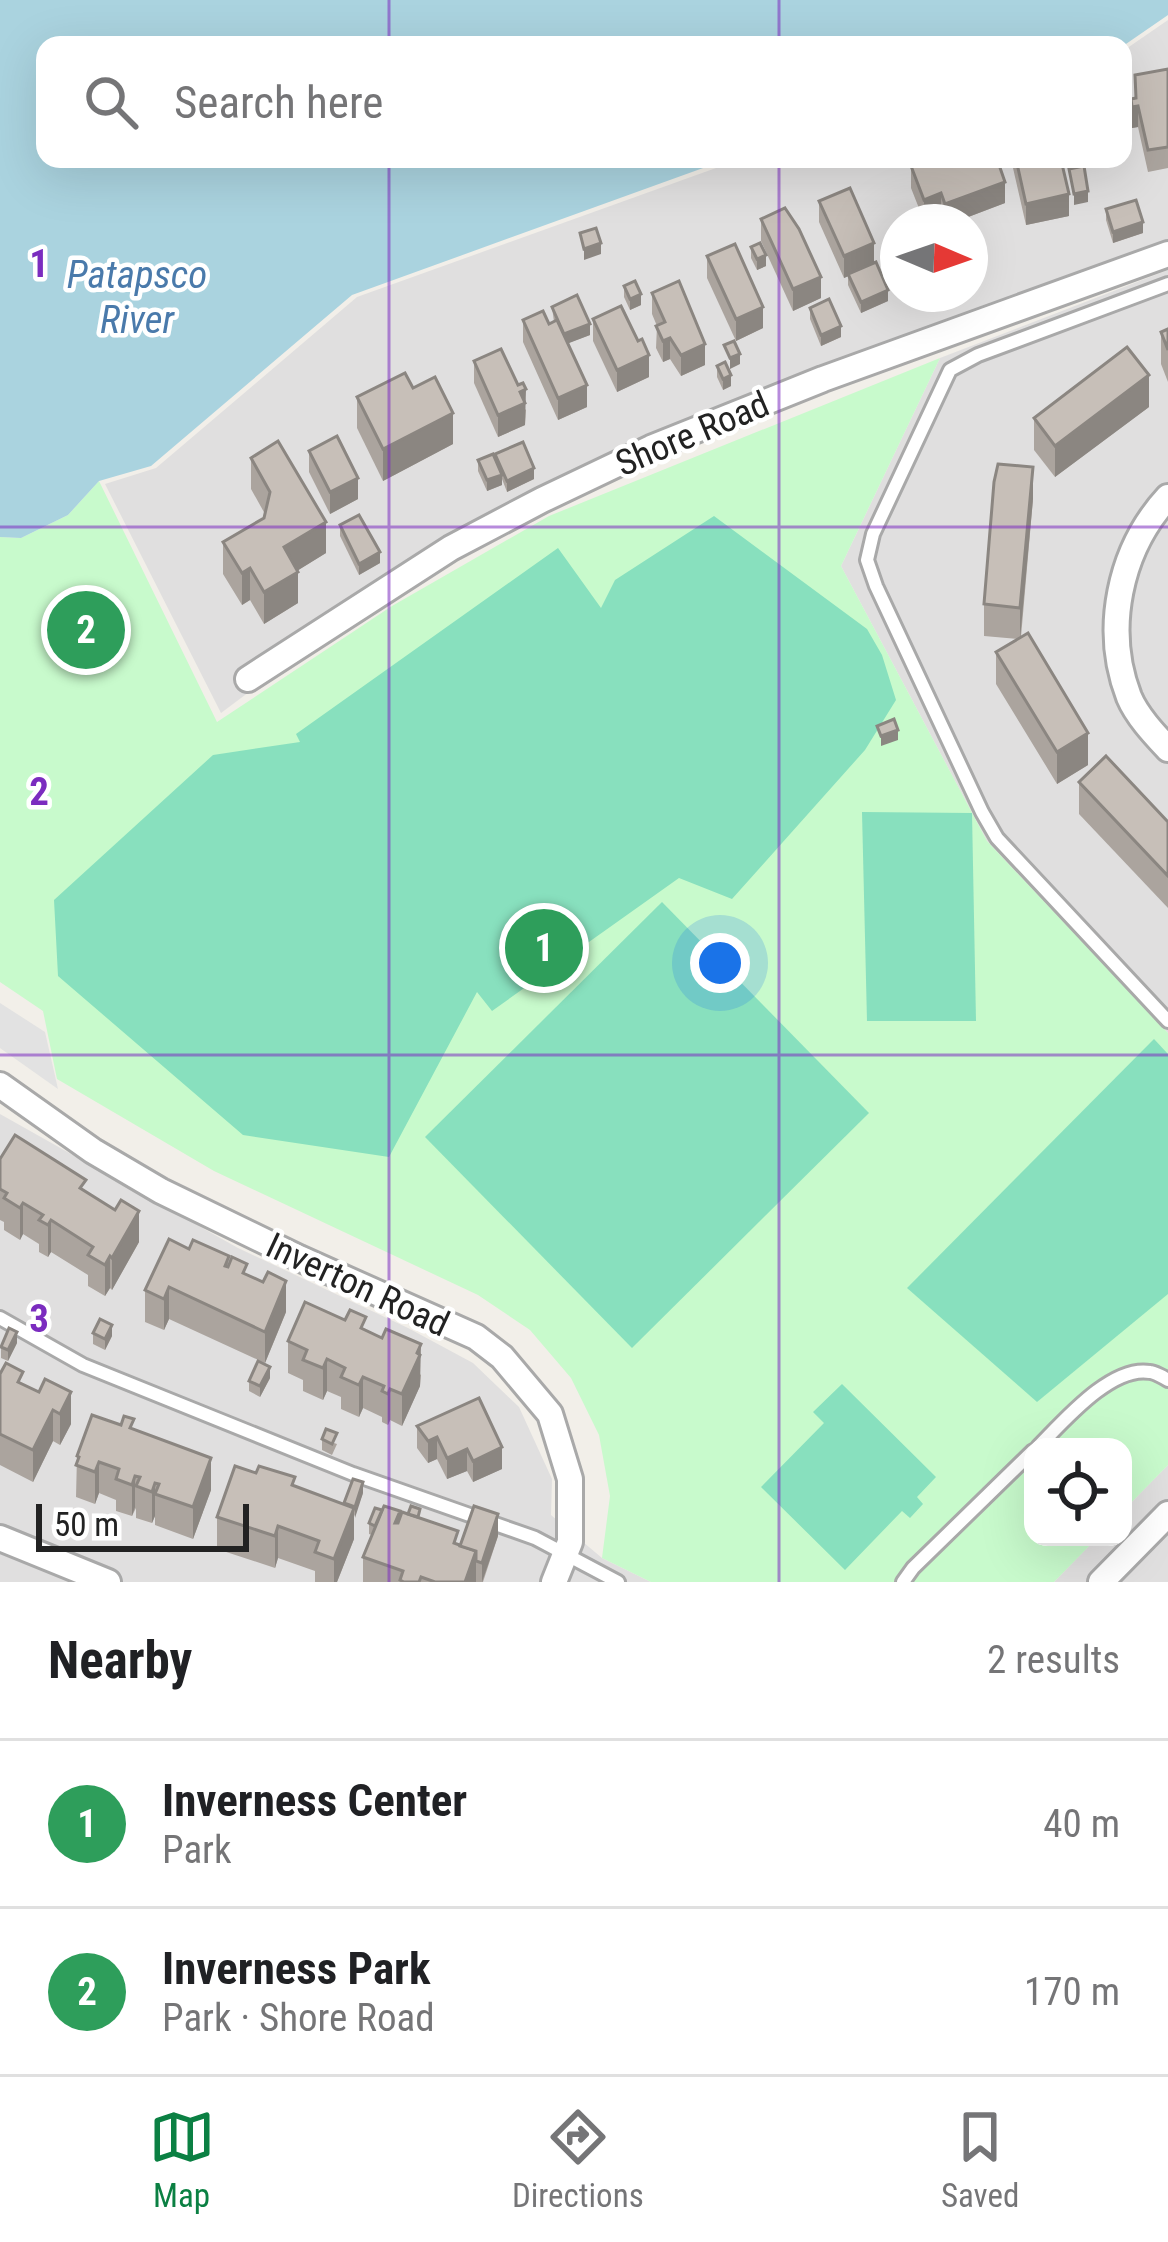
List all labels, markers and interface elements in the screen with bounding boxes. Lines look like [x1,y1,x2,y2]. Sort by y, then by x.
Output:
search box [36,36,1132,168]
icon: search [78,69,144,135]
text: Search here [174,76,383,129]
north arrow [880,204,988,312]
text: 1 [29,241,49,287]
water label: Patapsco River [67,252,207,343]
street label: Shore Road [610,383,775,485]
pin: 2 [47,585,125,675]
text: 2 [29,769,49,815]
pin: 1 [505,903,583,993]
your location [690,933,750,993]
street label: Inverton Road [260,1224,456,1346]
text: 3 [29,1296,49,1342]
map controls [1024,1438,1132,1546]
button: locate [1024,1438,1132,1546]
scale bar [36,1498,249,1551]
text: 50 m [54,1505,119,1544]
text: Nearby [48,1631,192,1690]
text: 2 results [987,1637,1120,1683]
text: Inverness Center [162,1774,467,1827]
text: 1 [77,1801,97,1847]
text: 40 m [1043,1801,1120,1847]
text: Park [162,1827,232,1873]
text: Inverness Park [162,1942,431,1995]
text: 2 [77,1969,97,2015]
text: 170 m [1024,1969,1120,2015]
text: Park · Shore Road [162,1995,435,2041]
tab: Map [149,2104,215,2215]
tab: Directions [512,2104,644,2215]
tab: Saved [941,2104,1019,2215]

